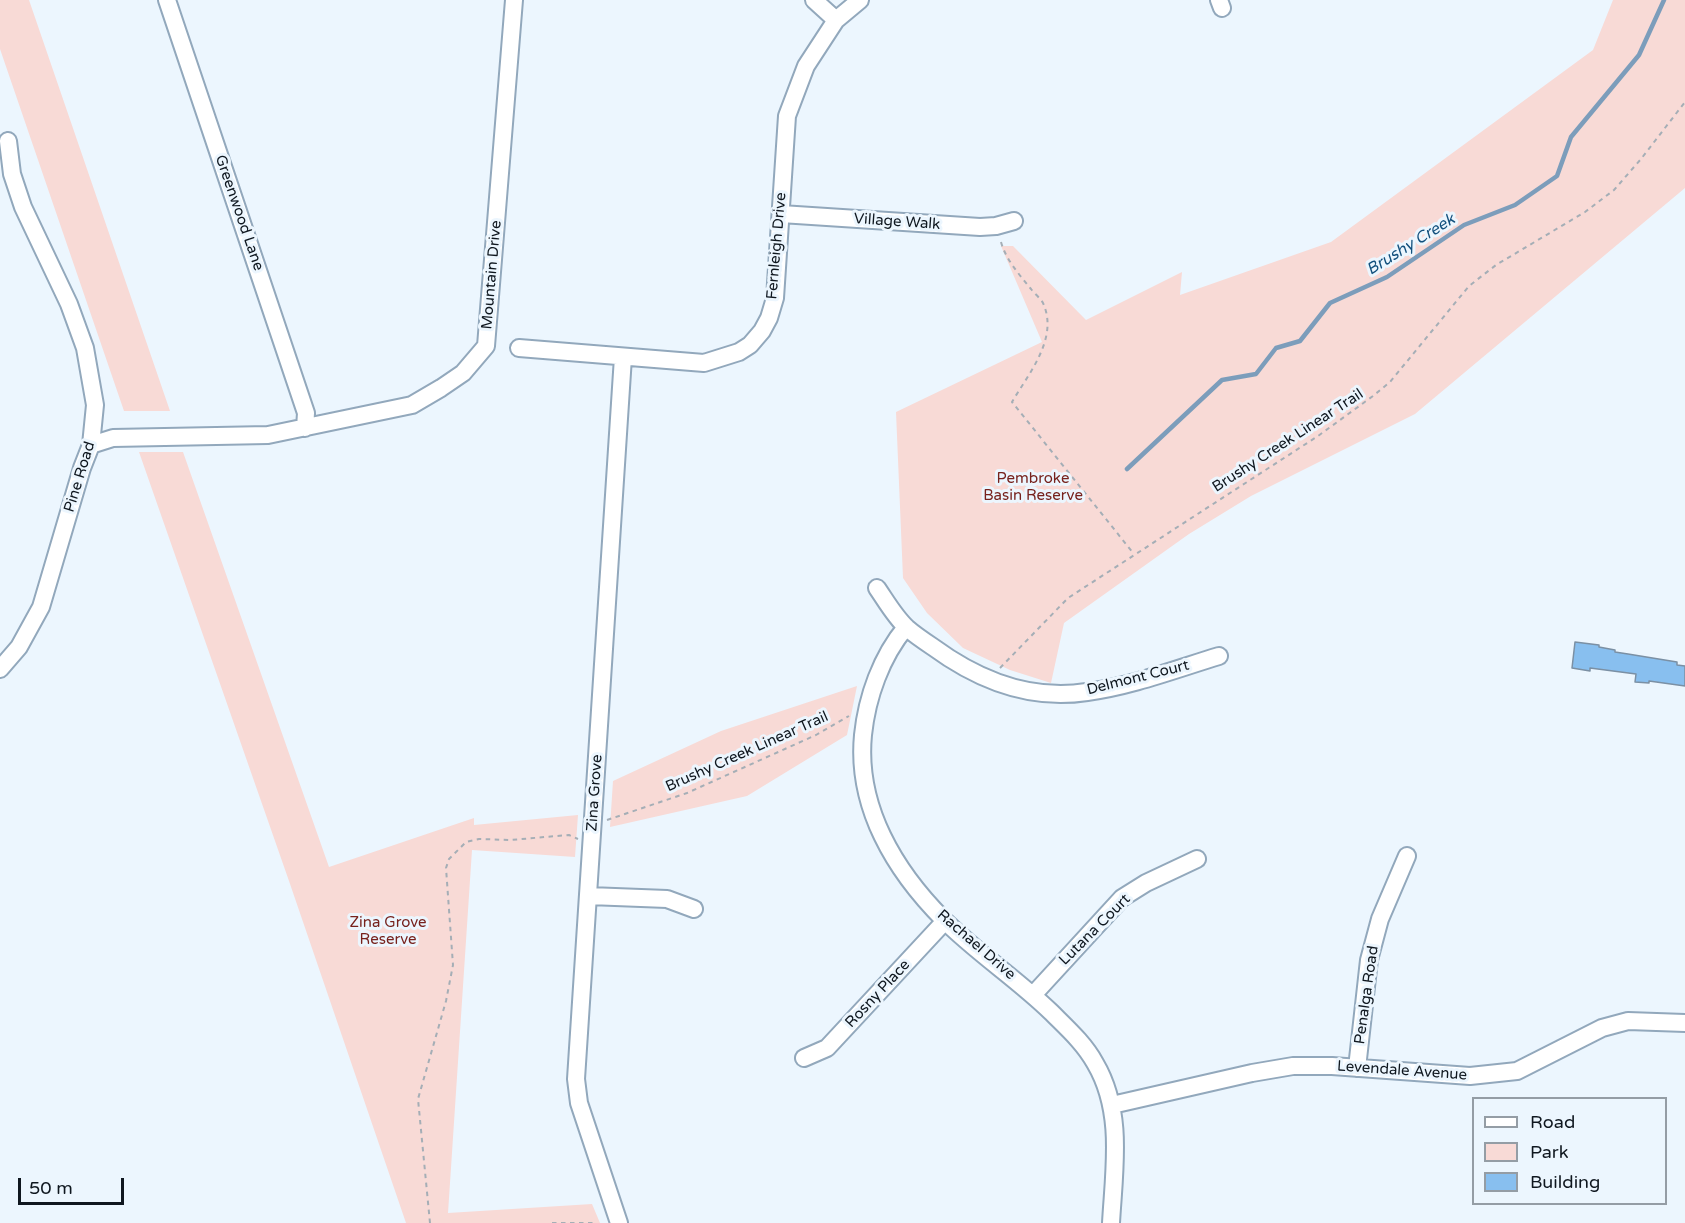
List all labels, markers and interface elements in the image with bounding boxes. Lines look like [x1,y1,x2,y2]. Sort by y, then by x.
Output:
street label: Greenwood Lane [211,153,267,273]
street label: Fernleigh Drive [763,192,791,300]
street label: Village Walk [853,210,941,234]
water label: Brushy Creek [1363,210,1459,280]
street label: Mountain Drive [478,220,506,330]
street label: Brushy Creek Linear Trail [1209,385,1367,497]
street label: Pine Road [61,440,99,514]
park label: Pembroke Basin Reserve [983,470,1083,505]
street label: Delmont Court [1085,657,1191,699]
street label: Brushy Creek Linear Trail [663,708,831,796]
street label: Zina Grove [583,754,607,832]
street label: Lutana Court [1056,891,1134,969]
street label: Rachael Drive [933,906,1019,984]
park label: Zina Grove Reserve [350,914,426,949]
street label: Penalga Road [1351,945,1383,1045]
street label: Rosny Place [842,956,914,1032]
street label: Levendale Avenue [1336,1057,1468,1085]
legend [1472,1097,1667,1205]
text: Road [1530,1111,1575,1133]
text: Park [1530,1141,1568,1163]
scale bar [21,1166,128,1204]
text: Building [1530,1171,1600,1193]
text: 50 m [29,1177,73,1199]

